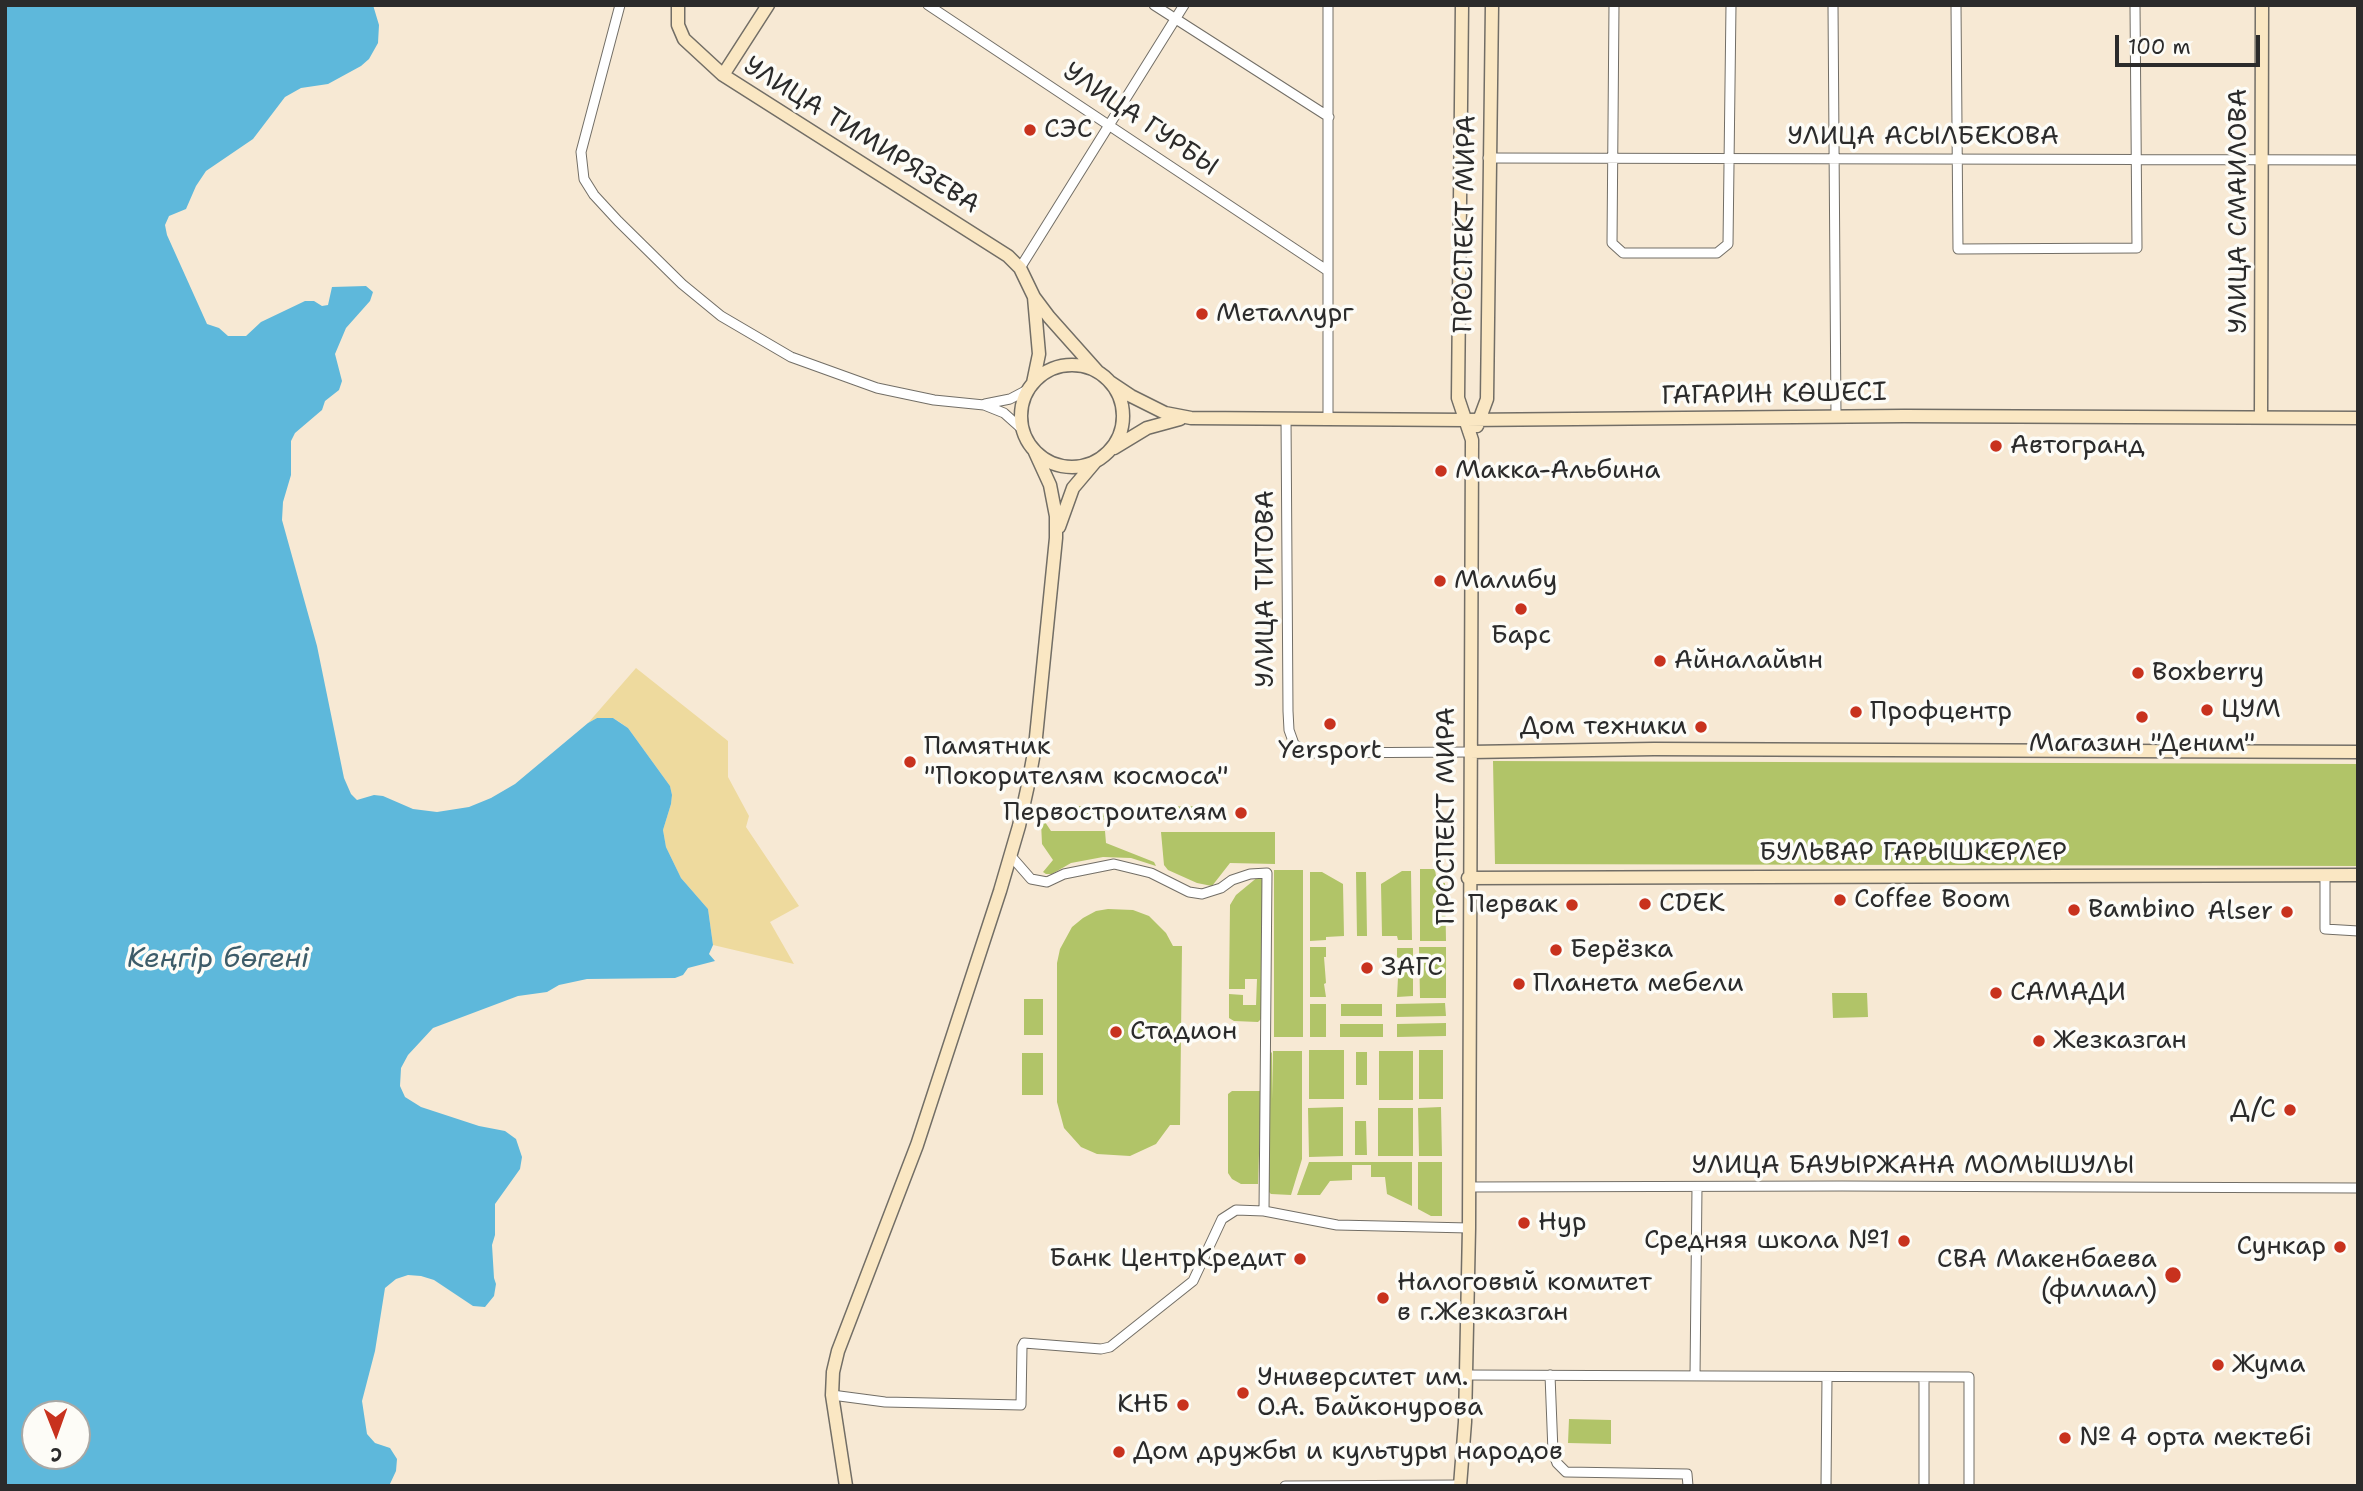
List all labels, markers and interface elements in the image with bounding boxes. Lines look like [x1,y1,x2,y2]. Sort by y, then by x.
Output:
scale bar [2118,21,2263,65]
text: 100 m [2128,33,2191,61]
street label: УЛИЦА ТИМИРЯЗЕВА [737,51,985,221]
street label: УЛИЦА ГУРБЫ [1057,57,1223,183]
street label: УЛИЦА СМАИЛОВА [2223,88,2255,334]
place label: СЭС [1044,114,1093,146]
street label: ПРОСПЕКТ МИРА [1449,115,1483,333]
street label: УЛИЦА АСЫЛБЕКОВА [1787,121,2059,153]
marker: СЭС [1022,122,1038,138]
place label: Металлург [1216,298,1354,330]
marker: Металлург [1194,306,1210,322]
street label: ГАГАРИН КӨШЕСІ [1661,377,1887,413]
place label: Автогранд [2010,430,2145,462]
marker: Автогранд [1988,438,2004,454]
place label: Макка-Альбина [1455,455,1660,487]
marker: Макка-Альбина [1433,463,1449,479]
street label: УЛИЦА ТИТОВА [1250,490,1282,688]
place label: Малибу [1454,565,1558,597]
marker: Малибу [1432,573,1448,589]
marker: Барс [1513,601,1529,617]
place label: Барс [1491,620,1551,652]
place label: Айналайын [1674,645,1823,677]
marker: Айналайын [1652,653,1668,669]
place label: Boxberry [2152,657,2264,689]
marker: Boxberry [2130,665,2146,681]
place label: ЦУМ [2221,694,2281,726]
place label: Профцентр [1870,696,2012,728]
marker: ЦУМ [2199,702,2215,718]
marker: Профцентр [1848,704,1864,720]
street label: ПРОСПЕКТ МИРА [1431,707,1463,925]
marker: Магазин "Деним" [2134,709,2150,725]
place label: Дом техники [1520,711,1687,743]
marker: Yersport [1322,716,1338,732]
marker: Дом техники [1693,719,1709,735]
place label: Магазин "Деним" [2029,728,2255,760]
place label: Памятник "Покорителям космоса" [924,731,1228,792]
place label: Yersport [1278,735,1382,767]
marker: Памятник "Покорителям космоса" [902,754,918,770]
place label: Первостроителям [1003,797,1227,829]
marker: Первостроителям [1233,805,1249,821]
street label: БУЛЬВАР ГАРЫШКЕРЛЕР [1759,837,2067,869]
place label: Coffee Boom [1854,884,2010,916]
place label: CDEK [1659,888,1725,920]
place label: Первак [1468,889,1558,921]
marker: Coffee Boom [1832,892,1848,908]
place label: Bambino [2088,894,2195,926]
marker: CDEK [1637,896,1653,912]
place label: Alser [2207,896,2273,928]
marker: Первак [1564,897,1580,913]
marker: Bambino [2066,902,2082,918]
marker: Alser [2279,904,2295,920]
place label: Берёзка [1570,934,1673,966]
marker: Берёзка [1548,942,1564,958]
water label: Кеңгір бөгені [127,943,309,977]
place label: ЗАГС [1381,952,1443,984]
marker: ЗАГС [1359,960,1375,976]
place label: Планета мебели [1533,968,1744,1000]
marker: Планета мебели [1511,976,1527,992]
place label: САМАДИ [2010,977,2126,1009]
marker: САМАДИ [1988,985,2004,1001]
place label: Стадион [1130,1016,1237,1048]
marker: Стадион [1108,1024,1124,1040]
place label: Жезказган [2053,1025,2187,1057]
marker: Жезказган [2031,1033,2047,1049]
place label: Д/С [2230,1094,2276,1126]
marker: Д/С [2282,1102,2298,1118]
street label: УЛИЦА БАУЫРЖАНА МОМЫШУЛЫ [1692,1150,2134,1182]
place label: Нур [1538,1207,1587,1239]
marker: Нур [1516,1215,1532,1231]
place label: Средняя школа №1 [1644,1225,1890,1257]
place label: Сункар [2237,1231,2326,1263]
marker: Средняя школа №1 [1896,1233,1912,1249]
marker: Сункар [2332,1239,2348,1255]
place label: Банк ЦентрКредит [1049,1243,1286,1275]
place label: СВА Макенбаева (филиал) [1937,1244,2157,1306]
marker: Банк ЦентрКредит [1292,1251,1308,1267]
marker: СВА Макенбаева (филиал) [2163,1265,2183,1285]
place label: Налоговый комитет в г.Жезказган [1397,1267,1652,1328]
marker: Налоговый комитет в г.Жезказган [1375,1290,1391,1306]
place label: Жума [2232,1349,2305,1381]
marker: Жума [2210,1357,2226,1373]
place label: Университет им. О.А. Байконурова [1257,1362,1483,1424]
marker: Университет им. О.А. Байконурова [1235,1385,1251,1401]
place label: КНБ [1117,1389,1169,1421]
marker: КНБ [1175,1397,1191,1413]
north arrow [21,1400,91,1470]
place label: № 4 орта мектебі [2079,1422,2312,1454]
marker: № 4 орта мектебі [2057,1430,2073,1446]
place label: Дом дружбы и культуры народов [1133,1436,1563,1468]
text: С [50,1442,62,1467]
marker: Дом дружбы и культуры народов [1111,1444,1127,1460]

